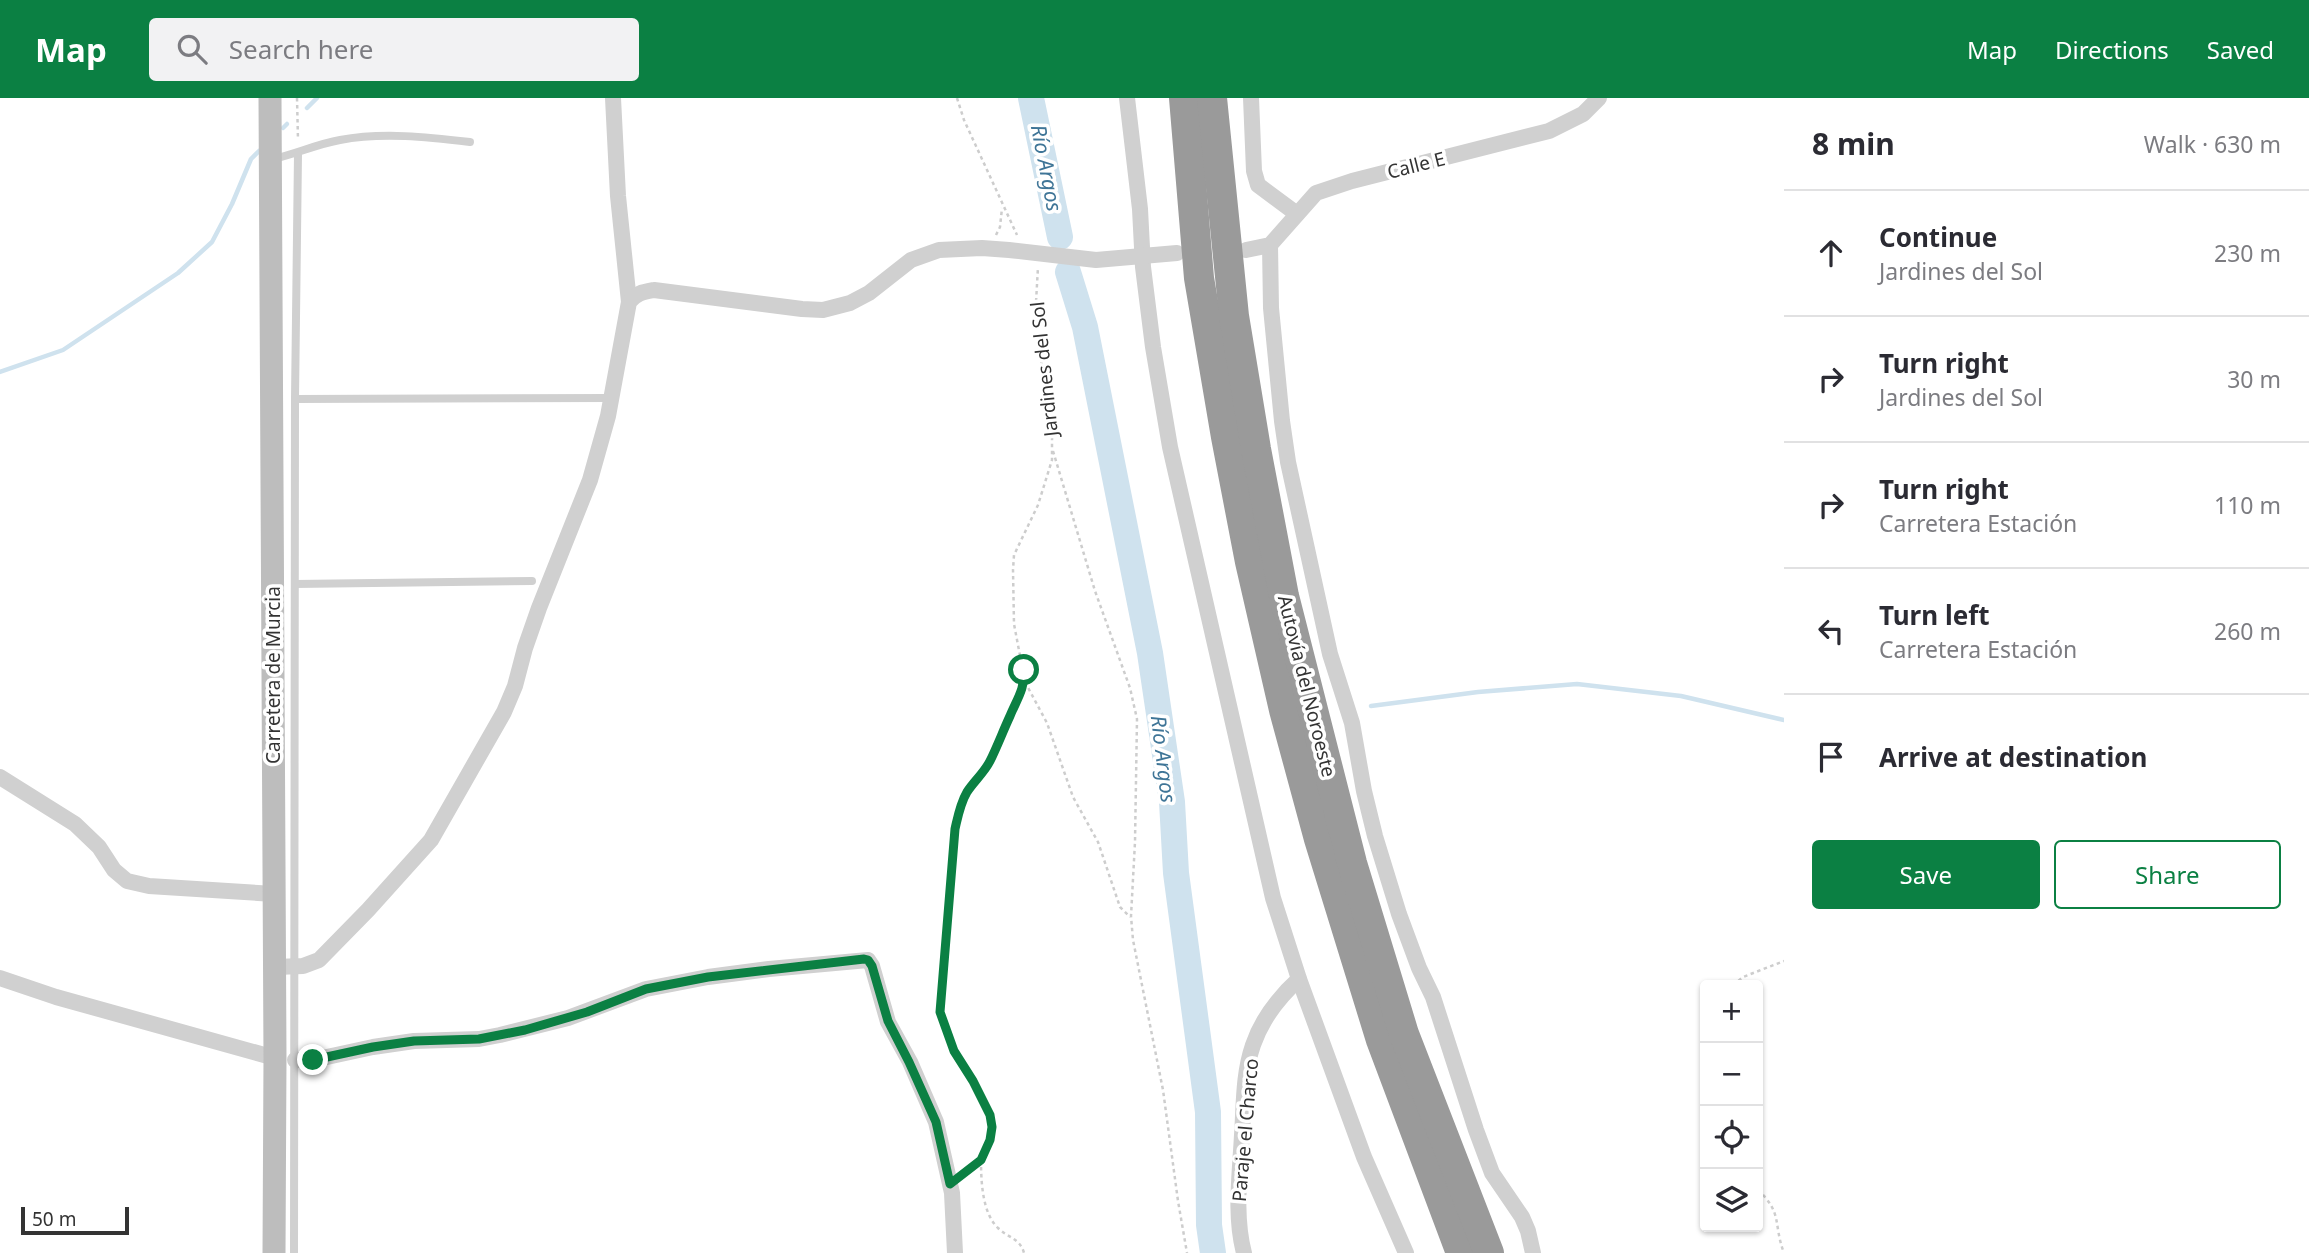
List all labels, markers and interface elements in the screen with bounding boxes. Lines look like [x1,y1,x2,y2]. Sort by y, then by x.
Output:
search box [149,18,639,81]
text: Map [35,27,107,72]
icon: search [173,30,211,68]
text: Search here [229,31,373,67]
text: Map [1967,33,2017,66]
text: Directions [2055,33,2169,66]
text: Saved [2207,33,2274,66]
water label: Río Argos [1025,122,1069,214]
text: 8 min [1812,123,1895,164]
text: Walk · 630 m [2144,128,2281,160]
street label: Calle E [1384,145,1448,185]
text: Continue [1879,219,1997,255]
icon: ahead [1812,234,1850,272]
text: 230 m [2214,237,2281,269]
text: Jardines del Sol [1879,255,2043,287]
street label: Jardines del Sol [1024,300,1064,440]
text: Turn right [1879,345,2009,381]
icon: right [1812,360,1850,398]
text: 30 m [2227,363,2281,395]
text: Jardines del Sol [1879,381,2043,413]
text: Turn right [1879,471,2009,507]
icon: right [1812,486,1850,524]
text: 110 m [2214,489,2281,521]
text: Carretera Estación [1879,507,2077,539]
street label: Carretera de Murcia [260,586,286,764]
street label: Autovía del Noroeste [1272,592,1342,780]
text: Turn left [1879,597,1990,633]
icon: left [1812,612,1850,650]
text: 260 m [2214,615,2281,647]
text: Carretera Estación [1879,633,2077,665]
route start [1008,654,1039,685]
water label: Río Argos [1145,714,1183,804]
icon: arrive [1812,738,1850,776]
text: Arrive at destination [1879,739,2148,775]
button: Save [1812,840,2040,909]
button: Share [2054,840,2281,909]
map controls [1700,980,1763,1232]
button: + [1700,980,1763,1043]
button: − [1700,1043,1763,1106]
route end [297,1044,328,1075]
street label: Paraje el Charco [1226,1057,1264,1203]
button: locate [1700,1106,1763,1169]
button: layers [1700,1169,1763,1232]
scale bar [21,1204,130,1236]
text: 50 m [32,1206,76,1232]

